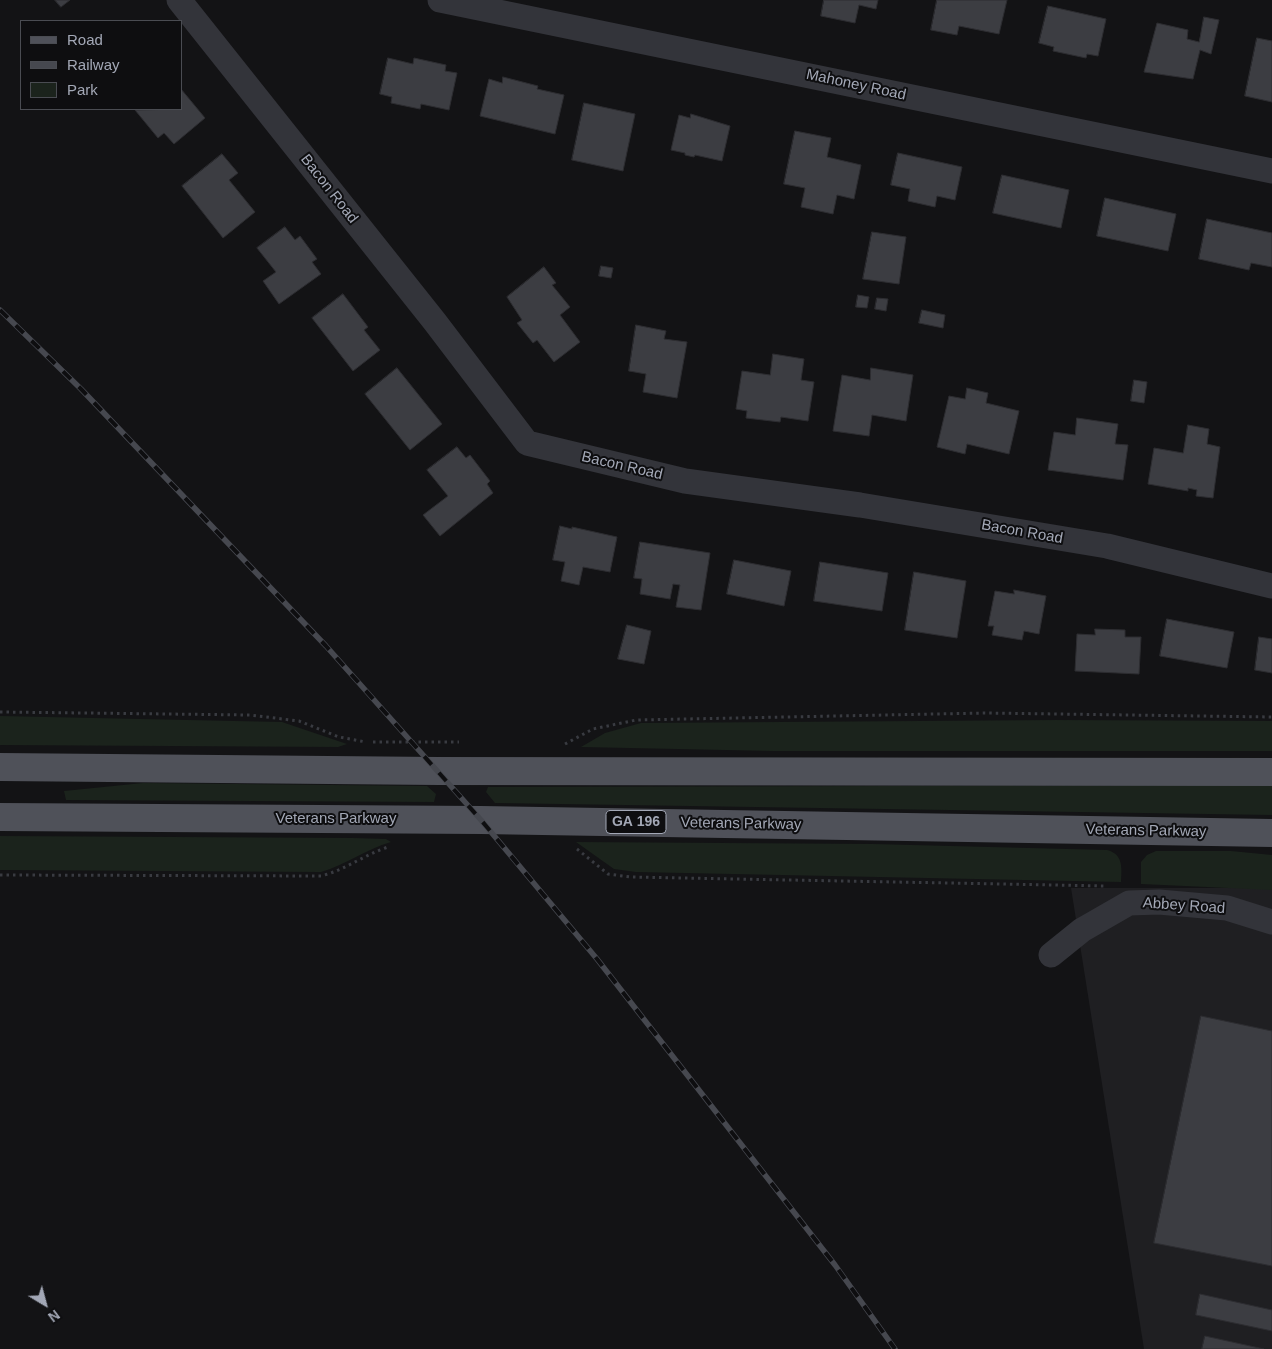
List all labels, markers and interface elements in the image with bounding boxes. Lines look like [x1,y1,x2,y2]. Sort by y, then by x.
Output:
legend [20,20,182,110]
text: Road [67,31,103,48]
text: Railway [67,56,120,73]
street label: Mahoney Road [804,66,908,104]
text: Park [67,81,98,98]
street label: Bacon Road [296,151,362,227]
street label: Bacon Road [580,448,664,484]
street label: Bacon Road [980,516,1064,548]
street label: Veterans Parkway [276,810,396,828]
road number: GA 196 [606,810,666,834]
street label: Veterans Parkway [680,814,802,834]
street label: Veterans Parkway [1085,821,1207,841]
street label: Abbey Road [1142,894,1226,918]
north arrow [20,1279,70,1329]
text: N [45,1307,63,1325]

